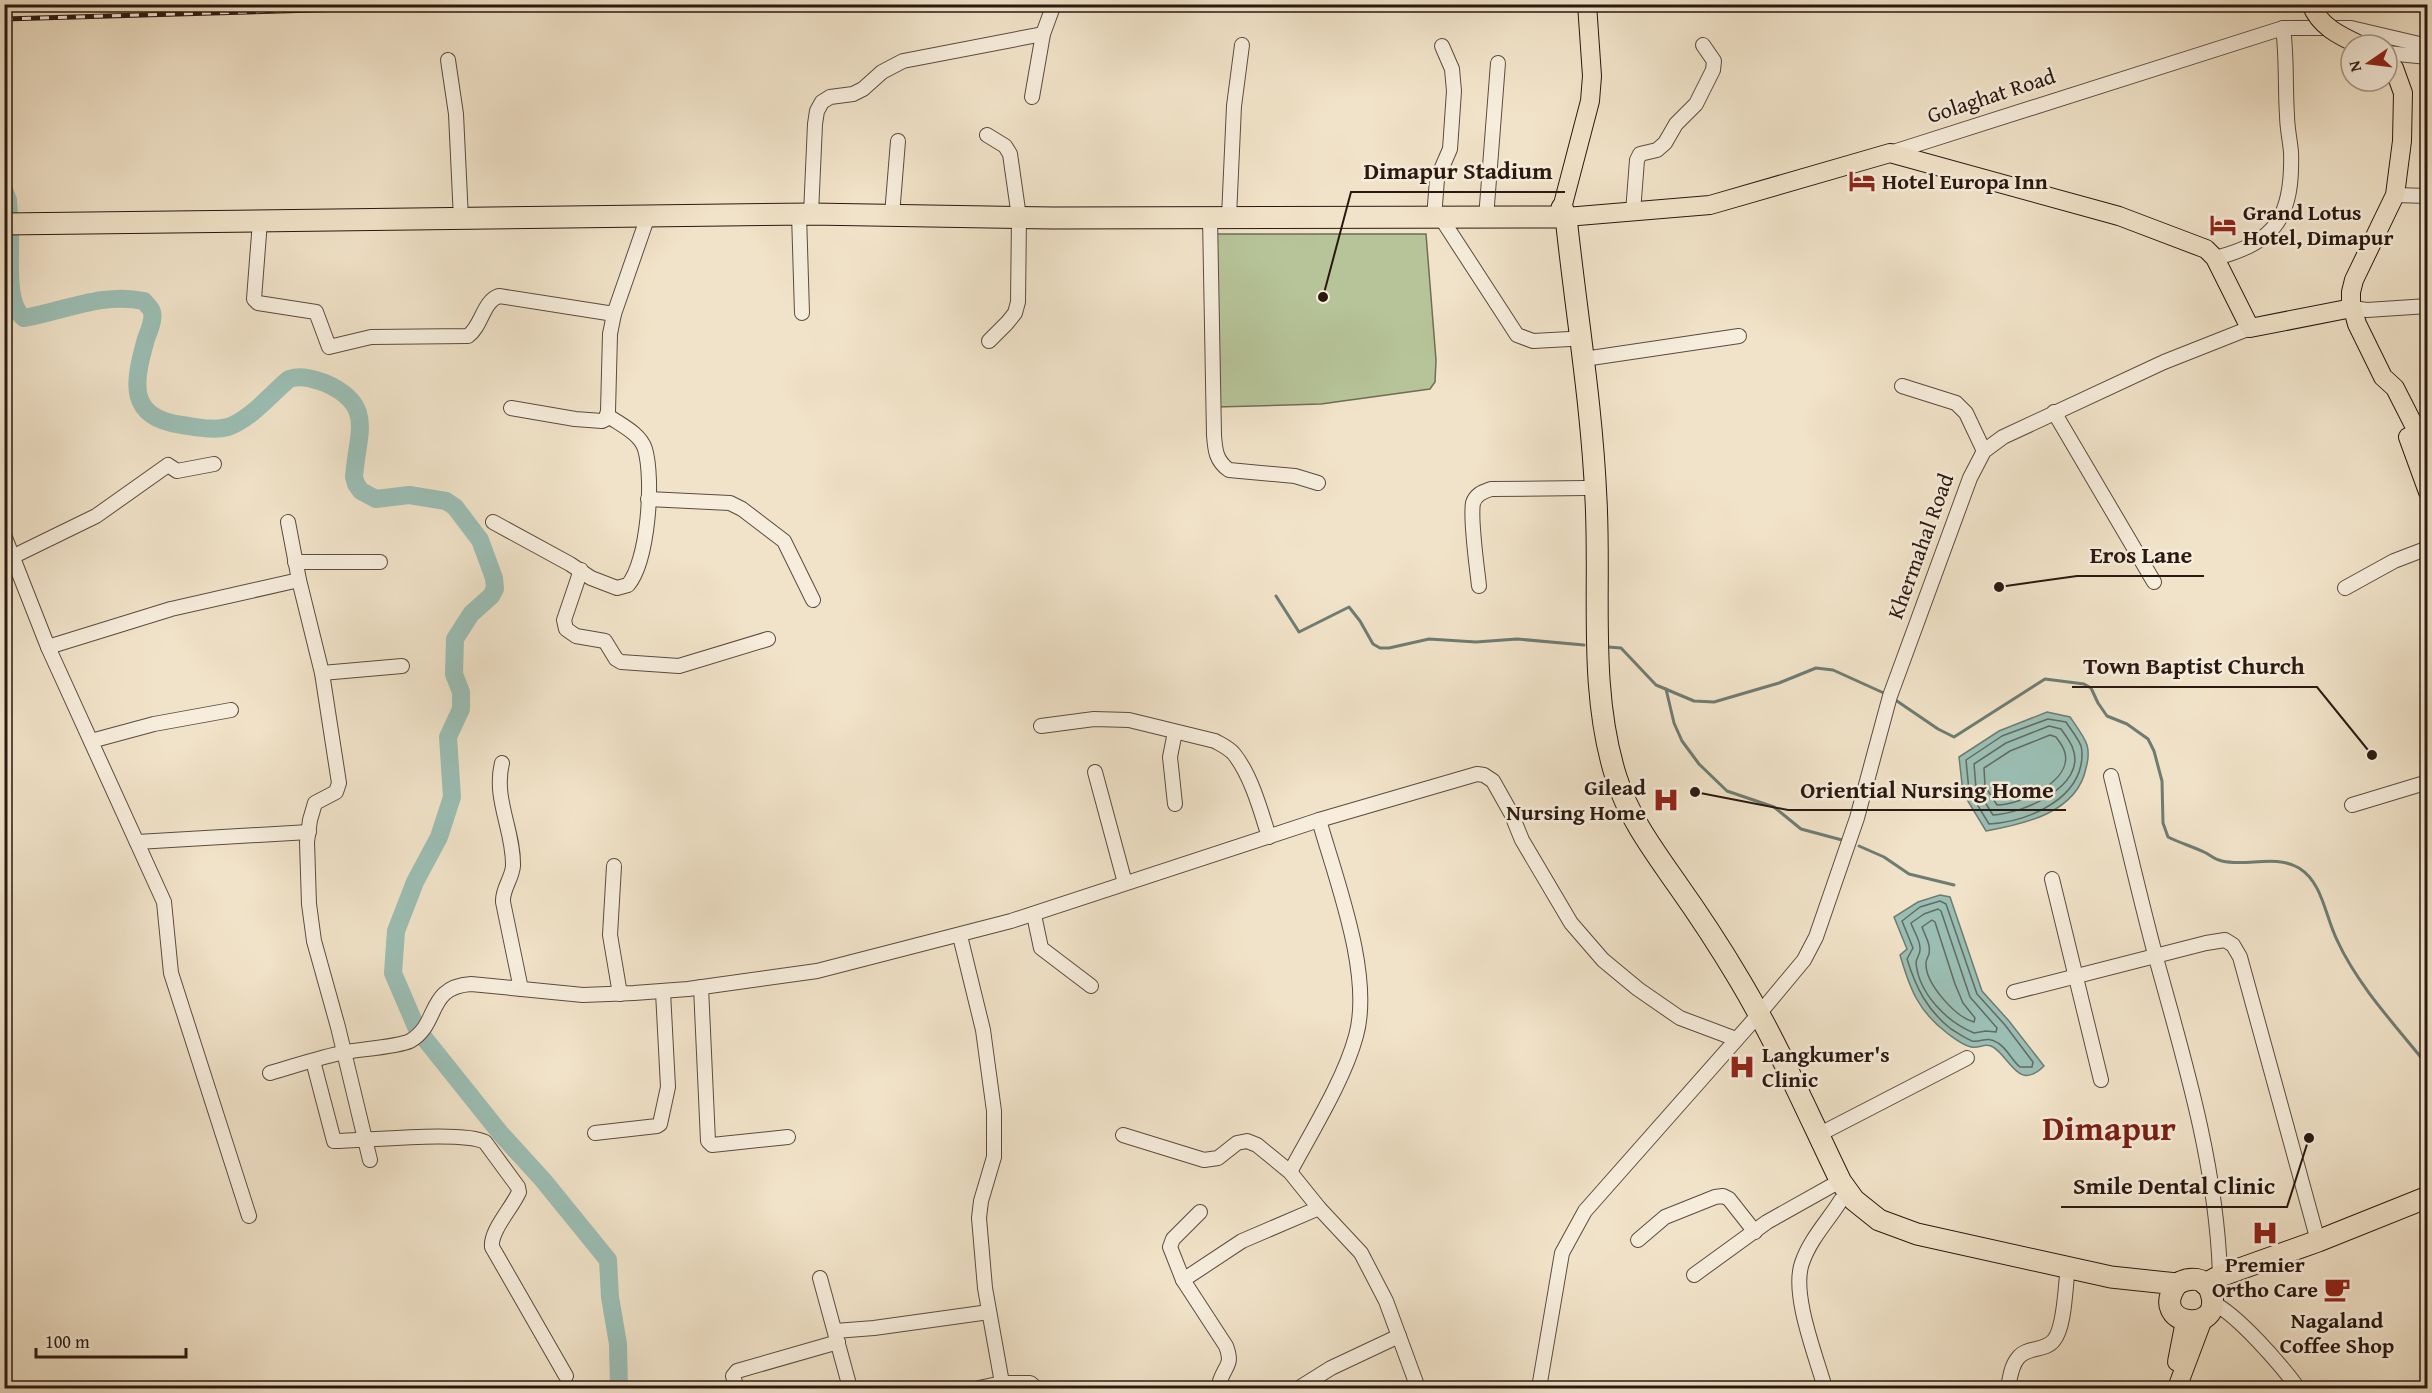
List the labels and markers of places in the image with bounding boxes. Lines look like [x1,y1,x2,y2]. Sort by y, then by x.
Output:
callout: Dimapur Stadium [1351,150,1565,192]
place label: Hotel Europa Inn [1882,165,2048,197]
hotel icon: Hotel Europa Inn [1847,166,1877,196]
place label: Grand Lotus Hotel, Dimapur [2243,196,2394,253]
hotel icon: Grand Lotus Hotel, Dimapur [2208,210,2238,240]
callout: Eros Lane [2077,534,2204,576]
callout: Town Baptist Church [2072,645,2317,687]
callout: Oriential Nursing Home [1788,768,2066,810]
place label: Gilead Nursing Home [1506,771,1646,828]
hospital icon: Gilead Nursing Home [1651,785,1681,815]
place label: Langkumer's Clinic [1762,1038,1890,1095]
hospital icon: Langkumer's Clinic [1727,1052,1757,1082]
callout: Smile Dental Clinic [2061,1165,2287,1207]
hospital icon: Premier Ortho Care [2250,1218,2280,1248]
place label: Premier Ortho Care [2212,1248,2318,1305]
cafe icon: Nagaland Coffee Shop [2322,1274,2352,1304]
place label: Nagaland Coffee Shop [2280,1304,2394,1361]

